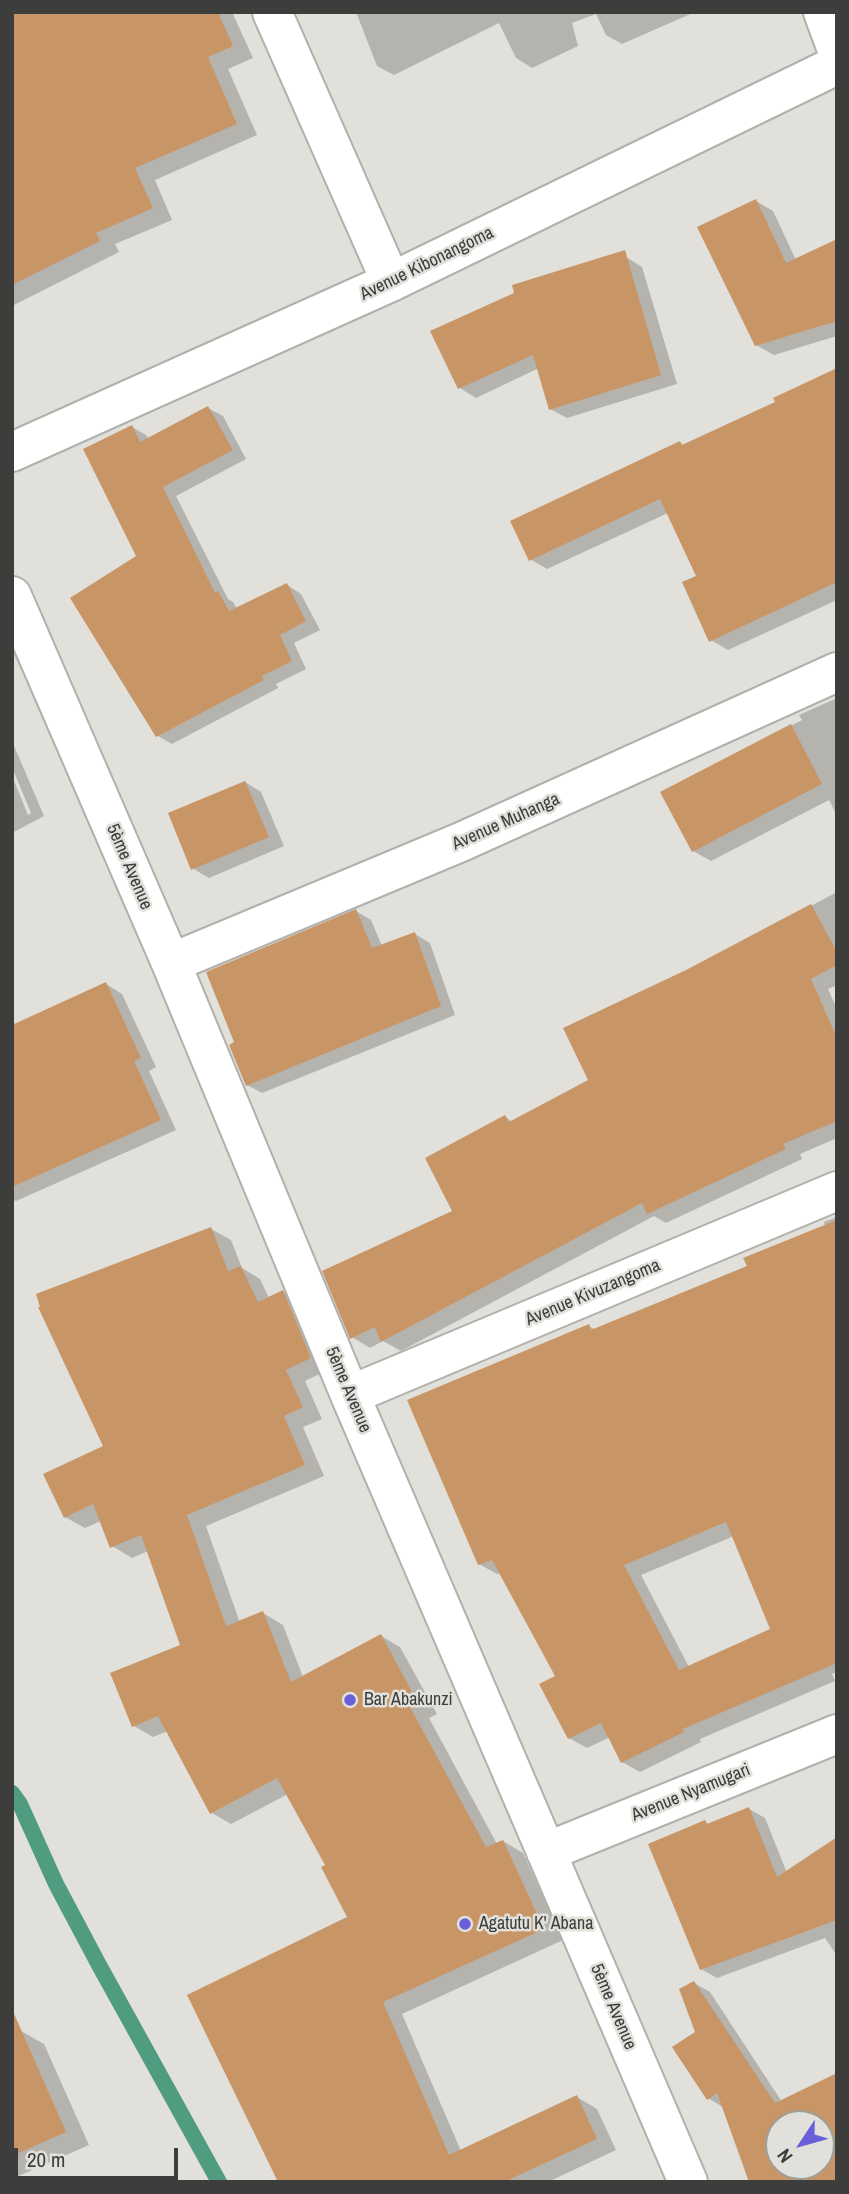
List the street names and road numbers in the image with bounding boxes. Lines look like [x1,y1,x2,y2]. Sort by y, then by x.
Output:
street label: Avenue Kibonangoma [357,222,497,306]
street label: Avenue Muhanga [449,789,563,855]
street label: 5ème Avenue [101,821,157,913]
street label: Avenue Kivuzangoma [522,1255,664,1331]
street label: 5ème Avenue [320,1344,376,1436]
street label: Avenue Nyamugari [628,1759,754,1827]
street label: 5ème Avenue [585,1961,641,2053]

